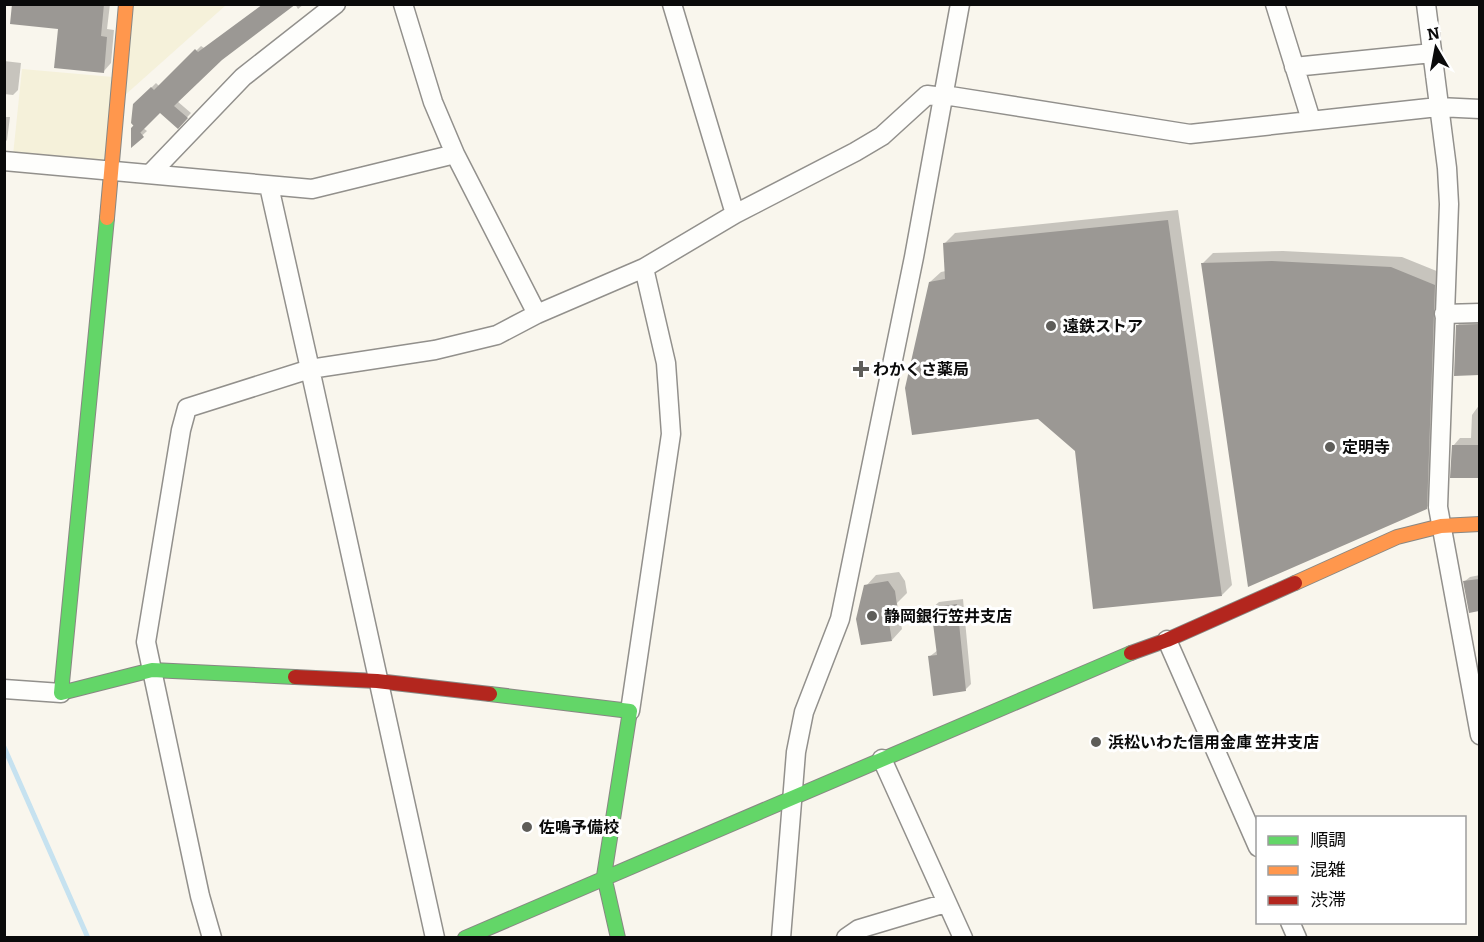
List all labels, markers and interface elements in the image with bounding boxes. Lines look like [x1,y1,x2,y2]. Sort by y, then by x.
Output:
north arrow [1406,18,1466,78]
text: N [1426,23,1441,44]
place label: 遠鉄ストア [1063,317,1143,336]
marker: 遠鉄ストア [1044,319,1058,333]
place label: わかくさ薬局 [873,360,969,379]
marker: わかくさ薬局 [854,362,868,376]
place label: 定明寺 [1342,438,1390,457]
marker: 定明寺 [1323,440,1337,454]
place label: 静岡銀行笠井支店 [884,607,1012,626]
marker: 静岡銀行笠井支店 [865,609,879,623]
place label: 浜松いわた信用金庫 笠井支店 [1108,733,1319,752]
marker: 浜松いわた信用金庫 笠井支店 [1089,735,1103,749]
legend [1256,816,1466,924]
place label: 佐鳴予備校 [538,818,619,837]
marker: 佐鳴予備校 [520,820,534,834]
text: 順調 [1310,829,1346,851]
text: 混雑 [1310,859,1346,881]
text: 渋滞 [1310,889,1346,911]

